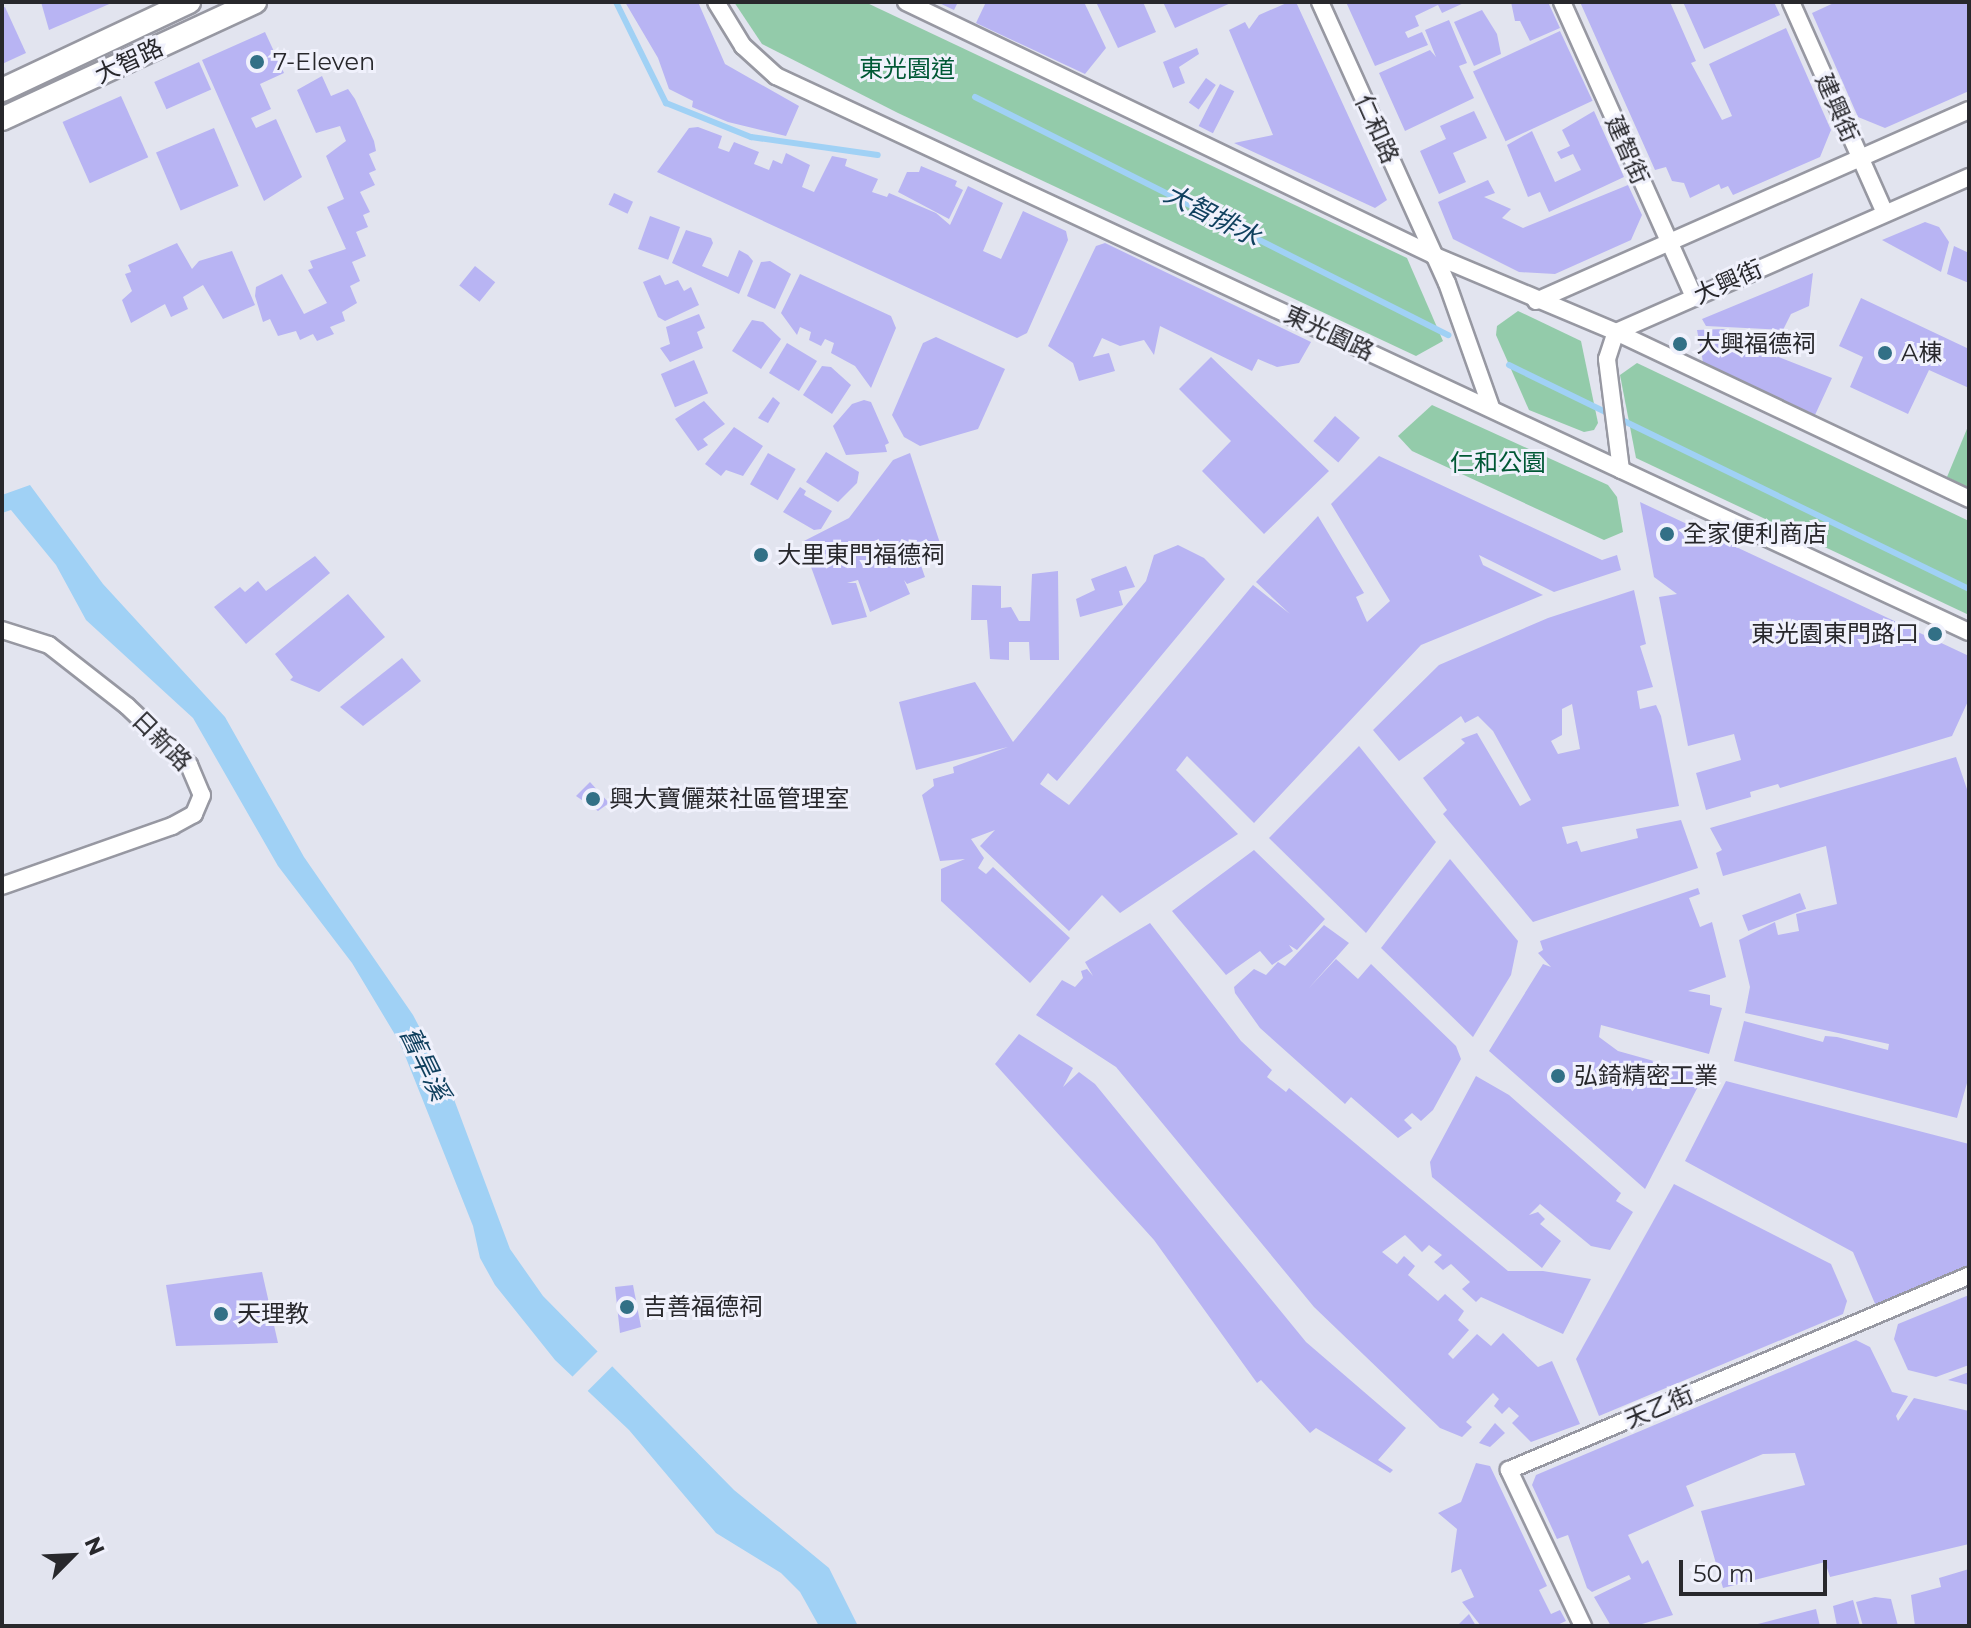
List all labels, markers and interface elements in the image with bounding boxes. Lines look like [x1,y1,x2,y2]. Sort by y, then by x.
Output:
street label: 大智路 [90,33,168,89]
place label: 7-Eleven [273,48,375,76]
marker: 7-Eleven [248,53,266,71]
park label: 東光園道 [859,55,955,83]
street label: 建興街 [1809,69,1865,147]
street label: 仁和路 [1349,90,1405,168]
street label: 建智街 [1599,111,1655,189]
water label: 大智排水 [1159,178,1265,254]
street label: 大興街 [1689,254,1767,310]
street label: 東光園路 [1279,300,1379,366]
place label: 大興福德祠 [1696,330,1816,358]
marker: 大興福德祠 [1671,335,1689,353]
place label: A棟 [1901,339,1942,367]
marker: A棟 [1876,344,1894,362]
park label: 仁和公園 [1450,449,1546,477]
place label: 全家便利商店 [1683,520,1827,548]
marker: 全家便利商店 [1658,525,1676,543]
place label: 大里東門福德祠 [777,541,945,569]
marker: 大里東門福德祠 [752,546,770,564]
place label: 東光園東門路口 [1751,620,1919,648]
marker: 東光園東門路口 [1926,625,1944,643]
street label: 日新路 [126,705,198,777]
place label: 興大寶儷萊社區管理室 [609,785,849,813]
marker: 興大寶儷萊社區管理室 [584,790,602,808]
water label: 舊旱溪 [393,1022,455,1106]
place label: 弘錡精密工業 [1574,1062,1718,1090]
marker: 弘錡精密工業 [1549,1067,1567,1085]
place label: 吉善福德祠 [643,1293,763,1321]
marker: 吉善福德祠 [618,1298,636,1316]
place label: 天理教 [237,1300,309,1328]
marker: 天理教 [212,1305,230,1323]
street label: 天乙街 [1620,1380,1698,1434]
north arrow [32,1516,112,1596]
text: N [78,1532,110,1560]
scale bar [1683,1544,1831,1594]
text: 50 m [1693,1559,1754,1588]

